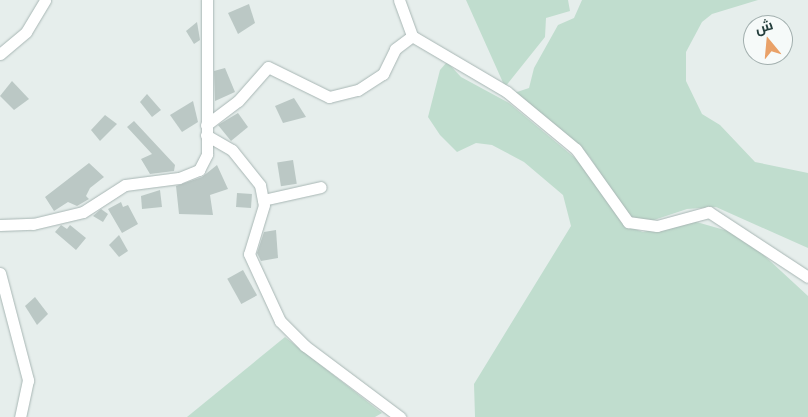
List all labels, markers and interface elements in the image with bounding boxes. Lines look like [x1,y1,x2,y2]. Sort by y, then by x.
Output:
north arrow [743,15,793,65]
text: ش [753,15,775,38]

